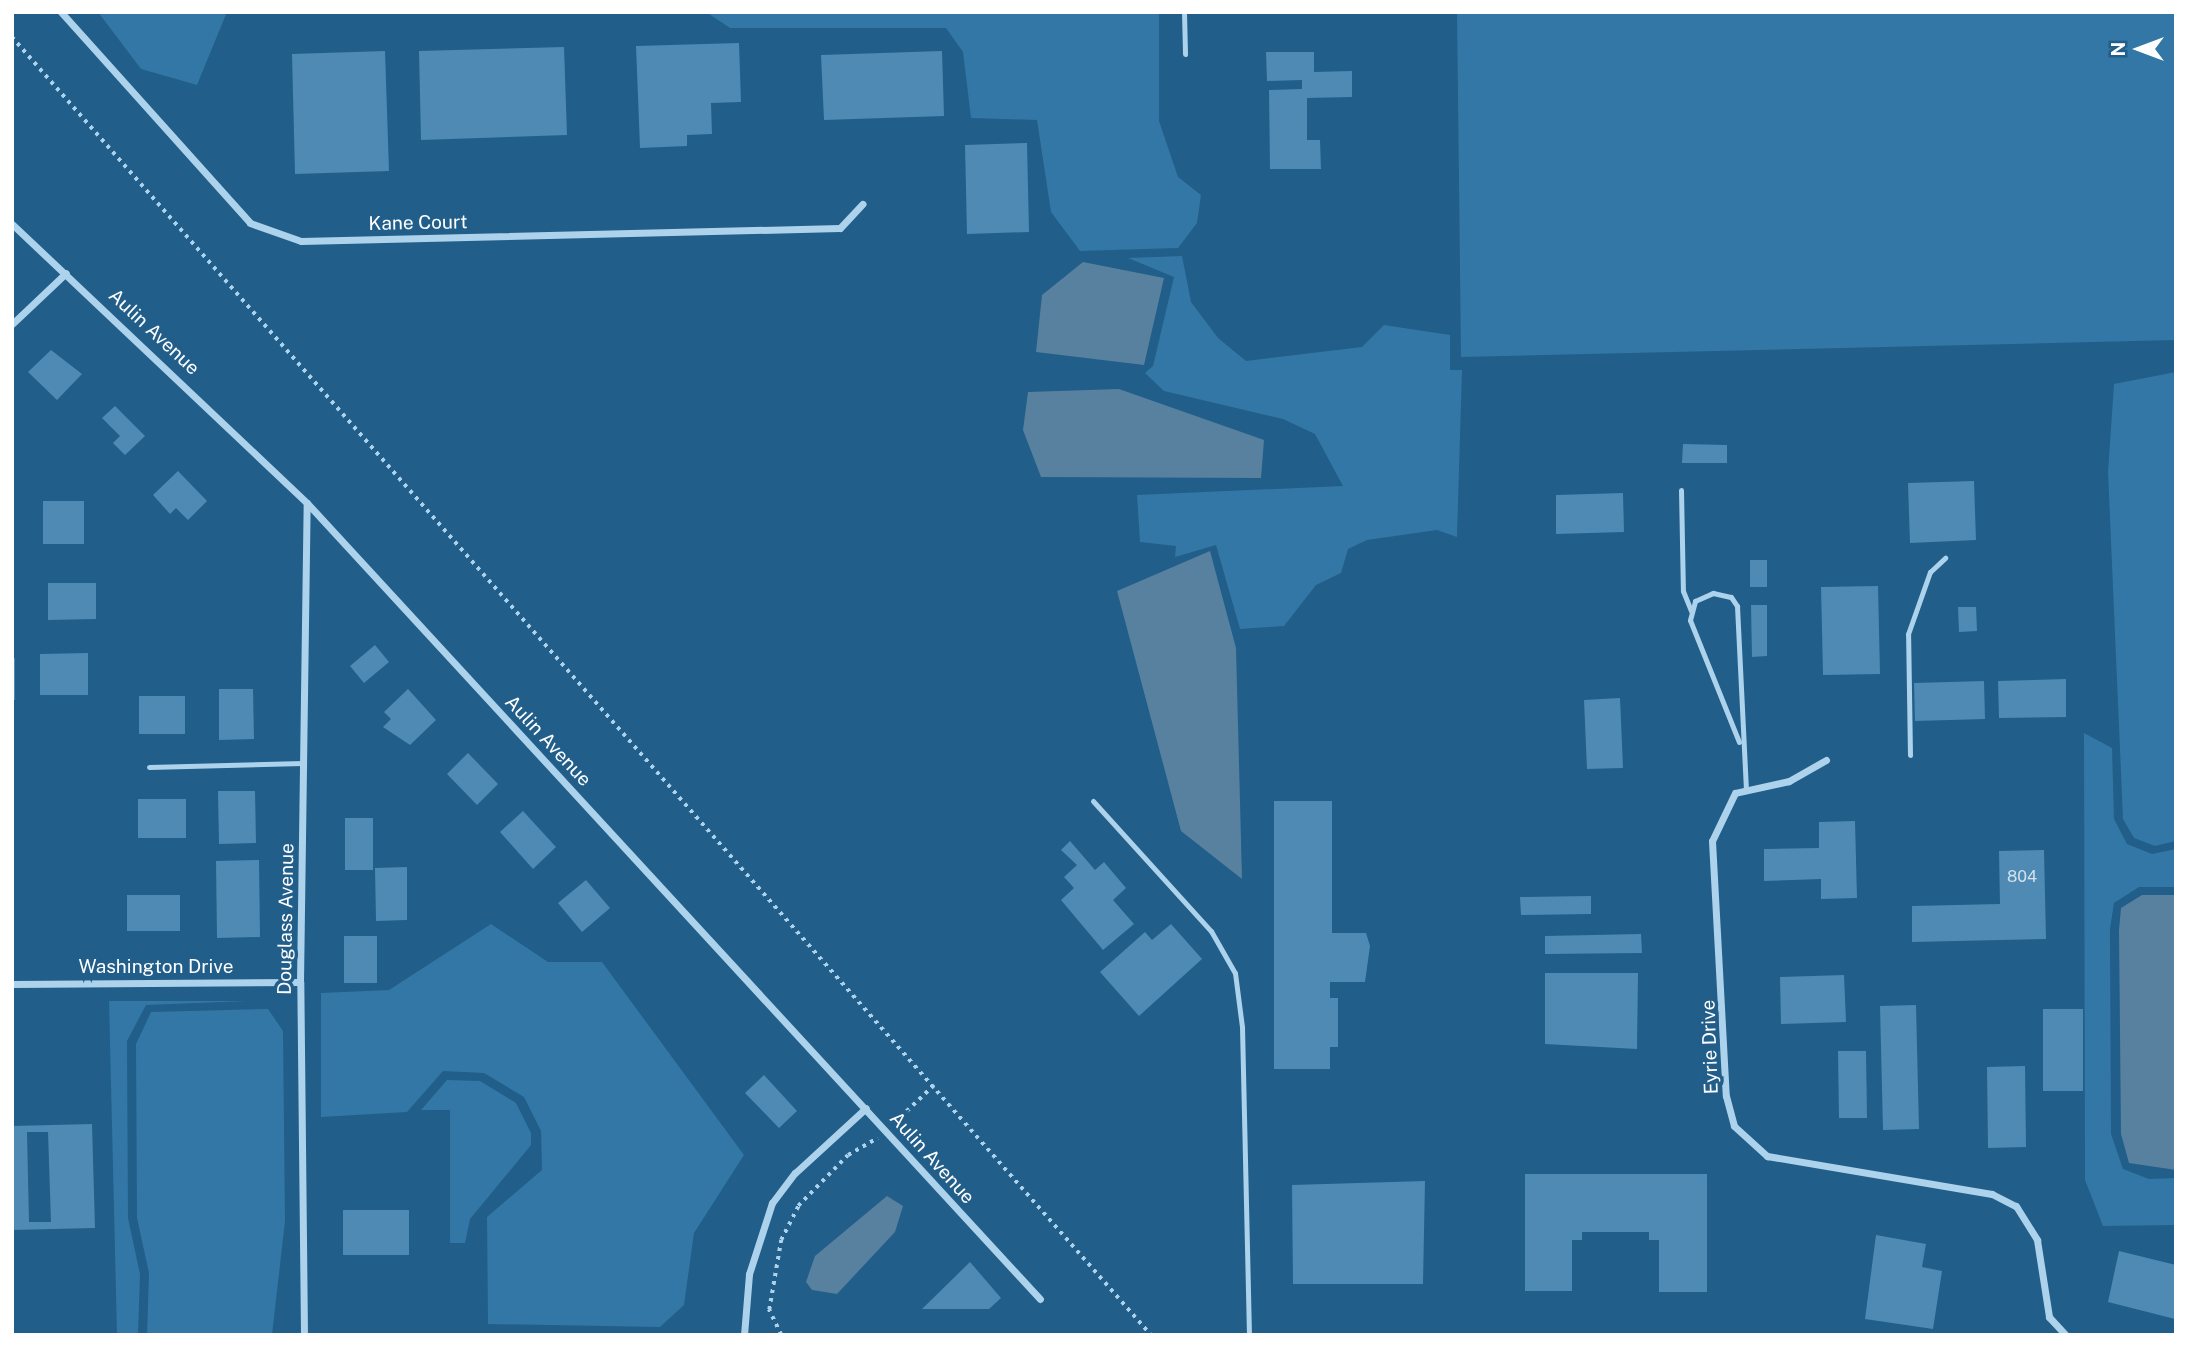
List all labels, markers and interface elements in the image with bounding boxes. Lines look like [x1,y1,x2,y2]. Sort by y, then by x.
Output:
north arrow [2104,14,2174,84]
text: N [2107,42,2129,56]
street label: Kane Court [368,211,468,235]
street label: Aulin Avenue [104,284,204,380]
street label: Aulin Avenue [500,691,596,791]
street label: Douglass Avenue [273,843,299,995]
house number: 804 [2007,867,2037,887]
street label: Washington Drive [79,956,233,978]
street label: Eyrie Drive [1697,999,1723,1095]
street label: Aulin Avenue [885,1107,979,1209]

